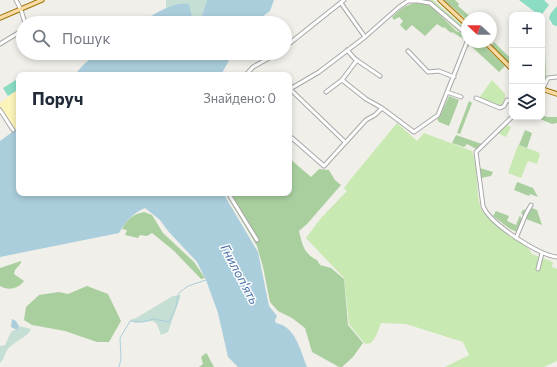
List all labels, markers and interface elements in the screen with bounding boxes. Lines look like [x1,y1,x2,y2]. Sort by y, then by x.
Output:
north arrow [461,12,497,48]
map controls [509,12,545,120]
button: + [509,12,545,48]
search box [16,16,292,60]
icon: search [30,27,52,49]
text: Пошук [62,29,110,47]
button: − [509,48,545,84]
button: layers [509,84,545,120]
text: Поруч [32,88,83,109]
text: Знайдено: 0 [203,90,276,106]
water label: Гнилоп'ять [217,241,263,307]

